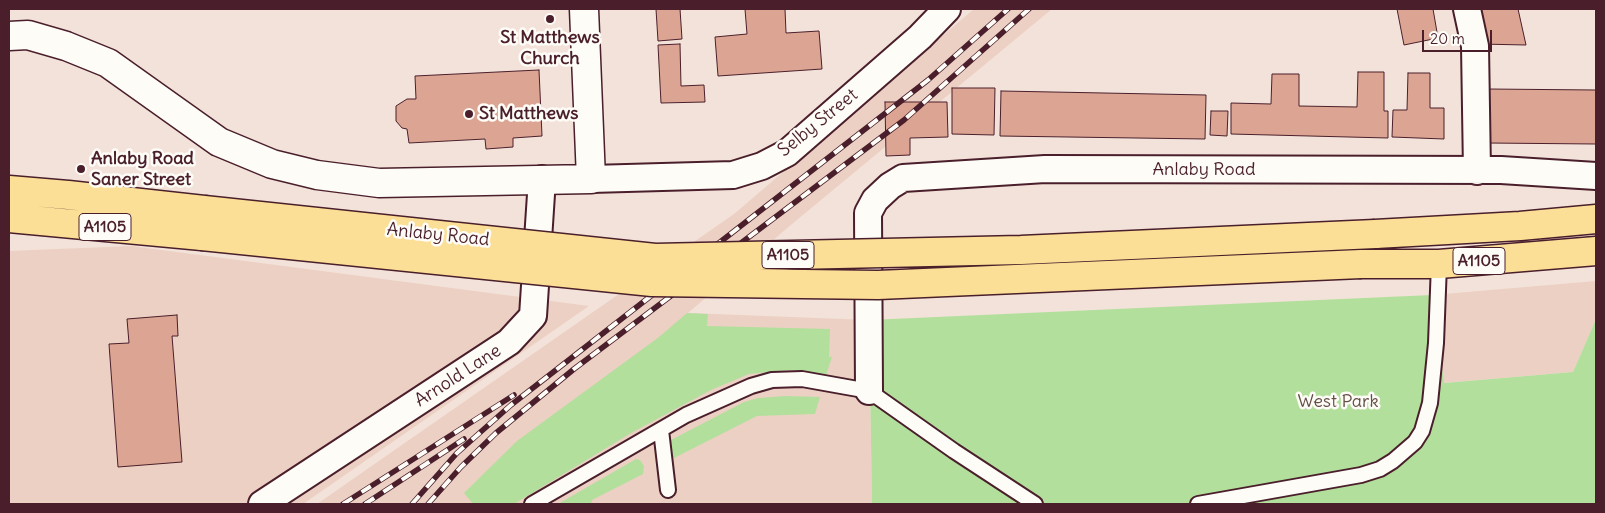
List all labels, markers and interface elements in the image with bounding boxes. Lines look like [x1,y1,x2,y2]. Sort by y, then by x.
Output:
marker: St Matthews Church [544,13,556,25]
scale bar [1425,20,1495,52]
place label: St Matthews Church [500,27,600,70]
text: 20 m [1430,29,1465,48]
street label: Selby Street [774,84,862,162]
place label: St Matthews [479,103,578,125]
marker: St Matthews [463,108,475,120]
place label: Anlaby Road Saner Street [91,148,194,190]
street label: Anlaby Road [1153,159,1255,181]
marker: Anlaby Road Saner Street [75,163,87,175]
road number: A1105 [79,213,131,240]
street label: Anlaby Road [386,219,490,251]
road number: A1105 [762,242,814,268]
road number: A1105 [1453,248,1505,274]
street label: Arnold Lane [411,340,505,412]
park label: West Park [1297,391,1379,413]

